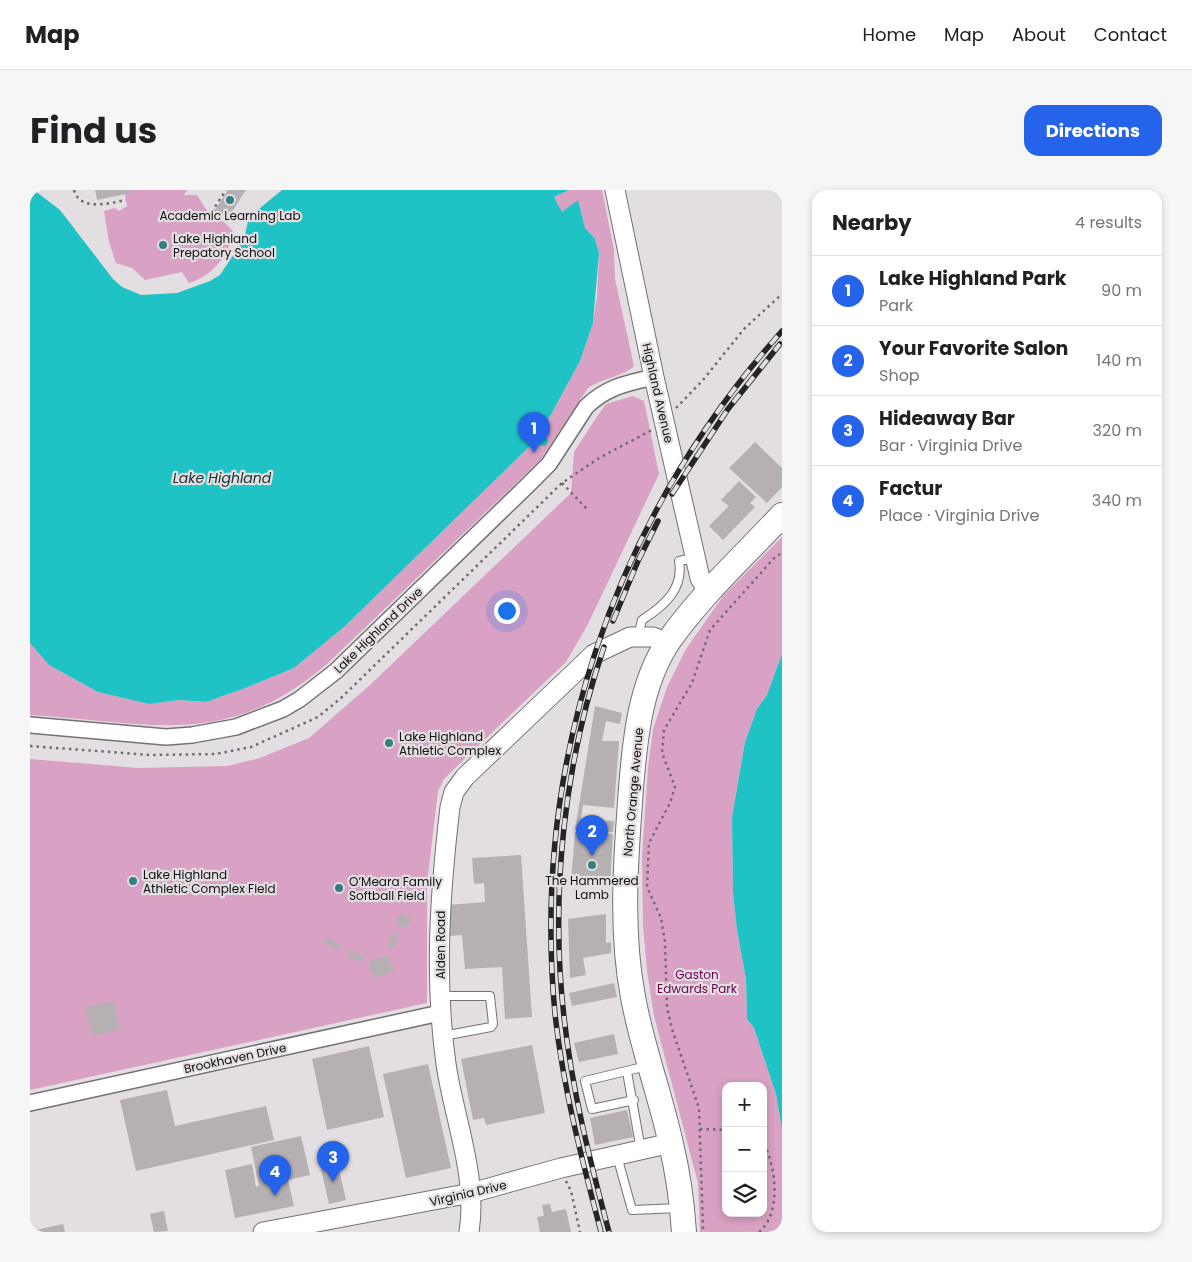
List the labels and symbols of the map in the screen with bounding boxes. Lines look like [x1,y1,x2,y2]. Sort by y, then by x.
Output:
marker: Academic Learning Lab [224,194,236,206]
place label: Academic Learning Lab [159,207,301,224]
place label: Lake Highland Prepatory School [173,230,275,261]
marker: Lake Highland Prepatory School [157,239,169,251]
street label: Highland Avenue [638,341,678,445]
pin: 1 [518,412,550,453]
water label: Lake Highland [173,468,272,488]
street label: Lake Highland Drive [330,583,426,677]
your location [494,598,520,624]
street label: North Orange Avenue [619,727,647,857]
place label: Lake Highland Athletic Complex [399,728,501,759]
marker: Lake Highland Athletic Complex [383,737,395,749]
pin: 2 [576,815,608,856]
marker: The Hammered Lamb [586,859,598,871]
place label: Lake Highland Athletic Complex Field [143,866,276,897]
place label: The Hammered Lamb [545,872,639,903]
place label: O’Meara Family Softball Field [349,873,442,904]
marker: Lake Highland Athletic Complex Field [127,875,139,887]
marker: O’Meara Family Softball Field [333,882,345,894]
street label: Alden Road [432,911,449,979]
park label: Gaston Edwards Park [657,966,738,997]
street label: Brookhaven Drive [182,1039,288,1077]
pin: 3 [317,1141,349,1182]
pin: 4 [259,1155,291,1196]
street label: Virginia Drive [428,1176,508,1210]

